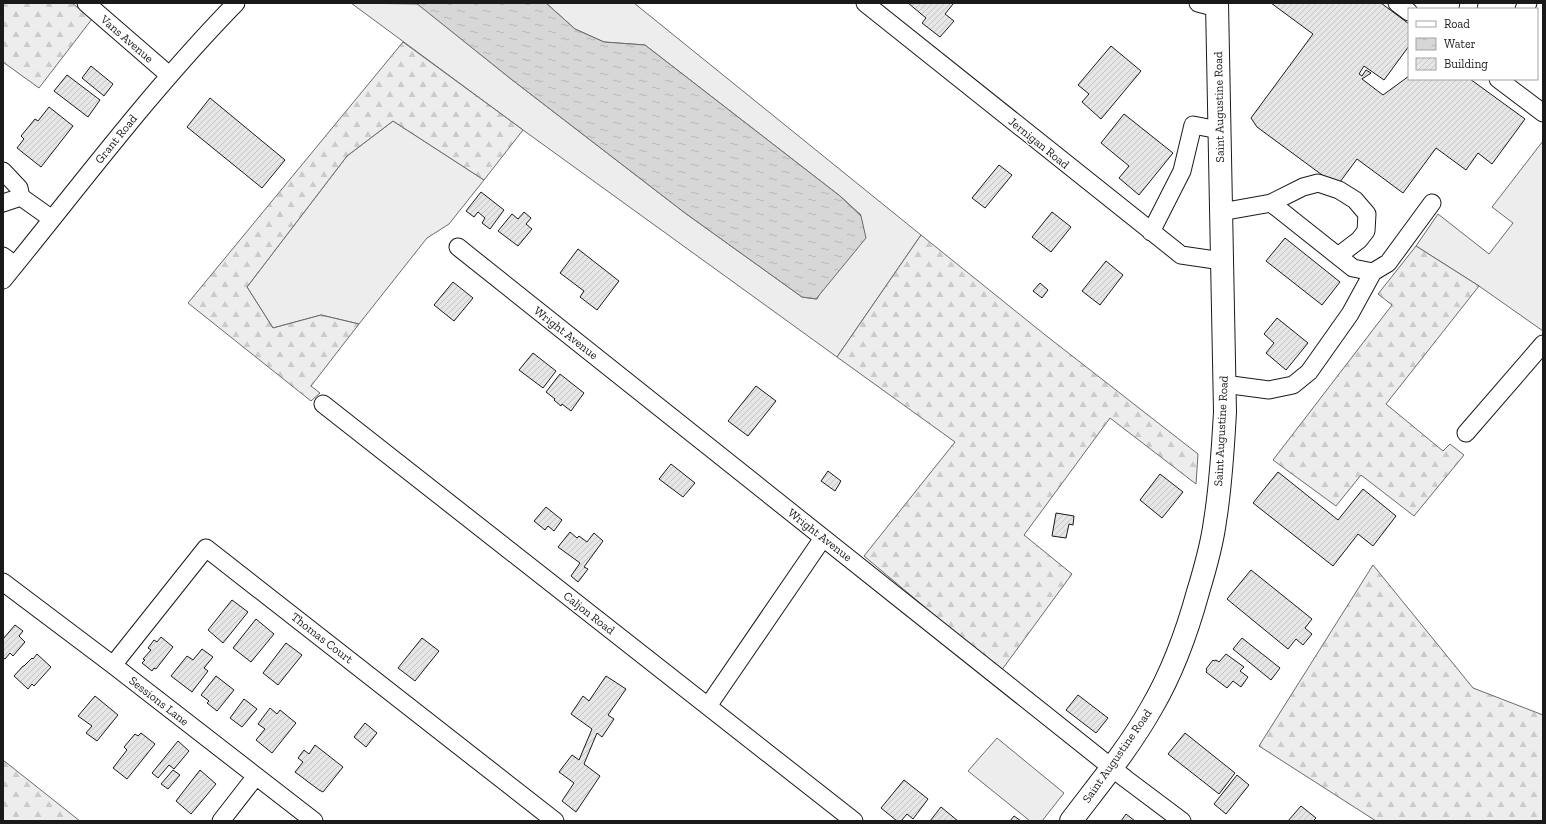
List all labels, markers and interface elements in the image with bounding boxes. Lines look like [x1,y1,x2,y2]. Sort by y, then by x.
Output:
legend [1408,8,1538,80]
street label: Vans Avenue [97,12,157,66]
text: Road [1444,17,1470,31]
text: Water [1444,37,1476,51]
street label: Saint Augustine Road [1211,51,1227,163]
text: Building [1444,57,1488,71]
street label: Grant Road [92,111,140,166]
street label: Jernigan Road [1006,114,1072,172]
street label: Wright Avenue [531,304,601,363]
street label: Saint Augustine Road [1211,375,1231,487]
street label: Wright Avenue [785,506,855,565]
street label: Caljon Road [560,589,618,638]
street label: Thomas Court [288,610,356,667]
street label: Sessions Lane [126,673,192,729]
street label: Saint Augustine Road [1079,706,1155,805]

